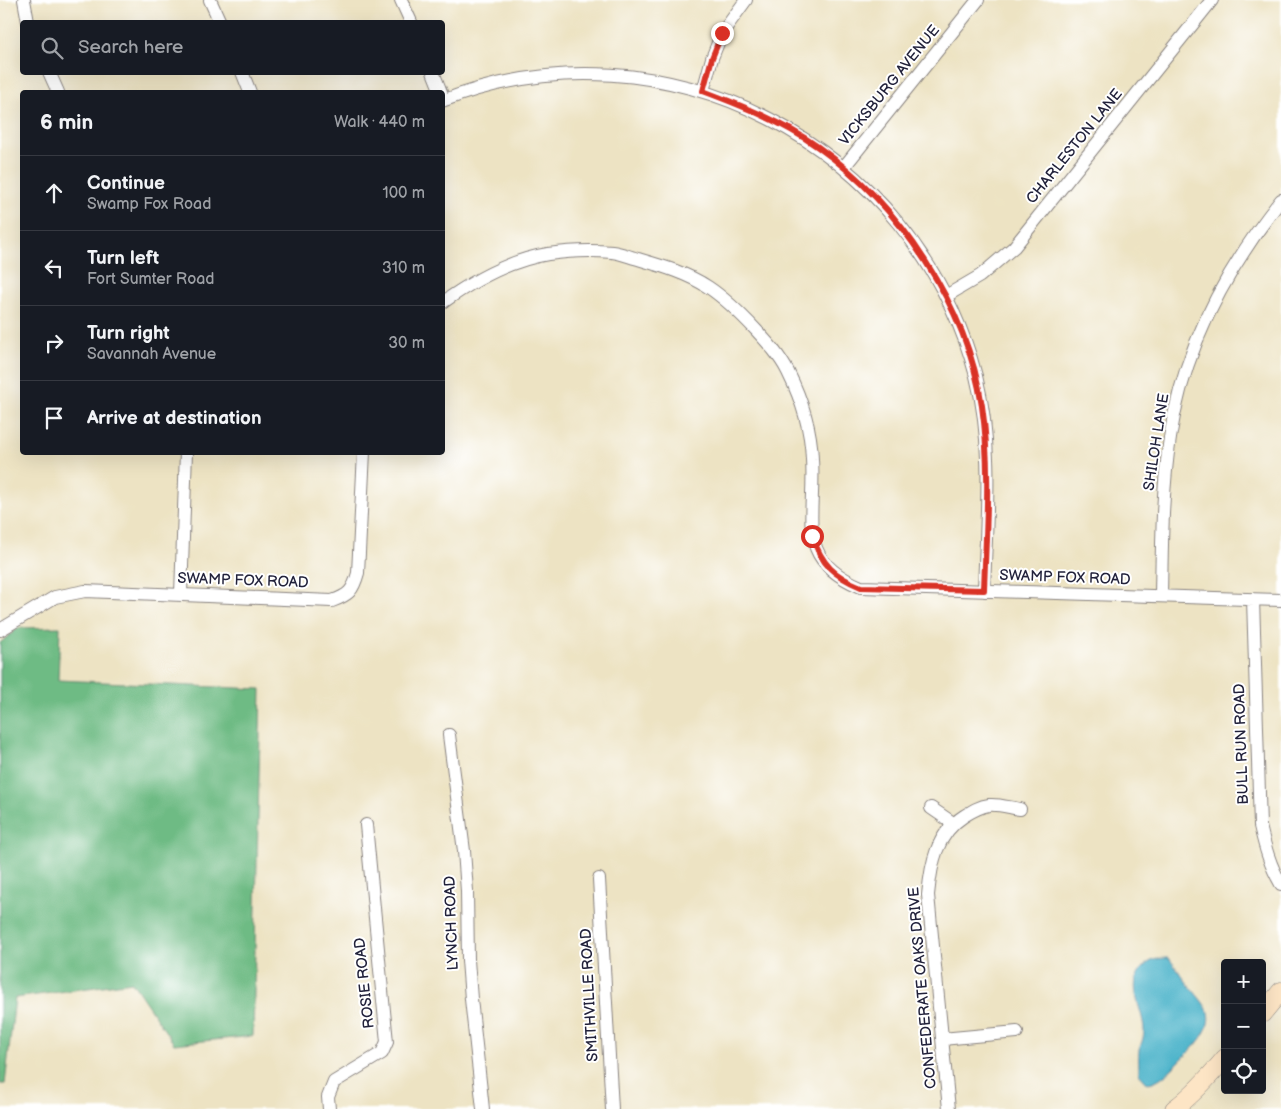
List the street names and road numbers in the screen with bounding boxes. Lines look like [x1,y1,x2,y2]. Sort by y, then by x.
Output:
street label: VICKSBURG AVENUE [835,21,944,149]
street label: CHARLESTON LANE [1022,85,1127,208]
street label: SHILOH LANE [1139,392,1174,492]
street label: SWAMP FOX ROAD [999,566,1131,589]
street label: SWAMP FOX ROAD [177,569,309,592]
street label: BULL RUN ROAD [1230,683,1253,805]
street label: LYNCH ROAD [440,875,463,971]
street label: CONFEDERATE OAKS DRIVE [904,886,941,1090]
street label: SMITHVILLE ROAD [577,928,602,1062]
street label: ROSIE ROAD [350,936,379,1029]

